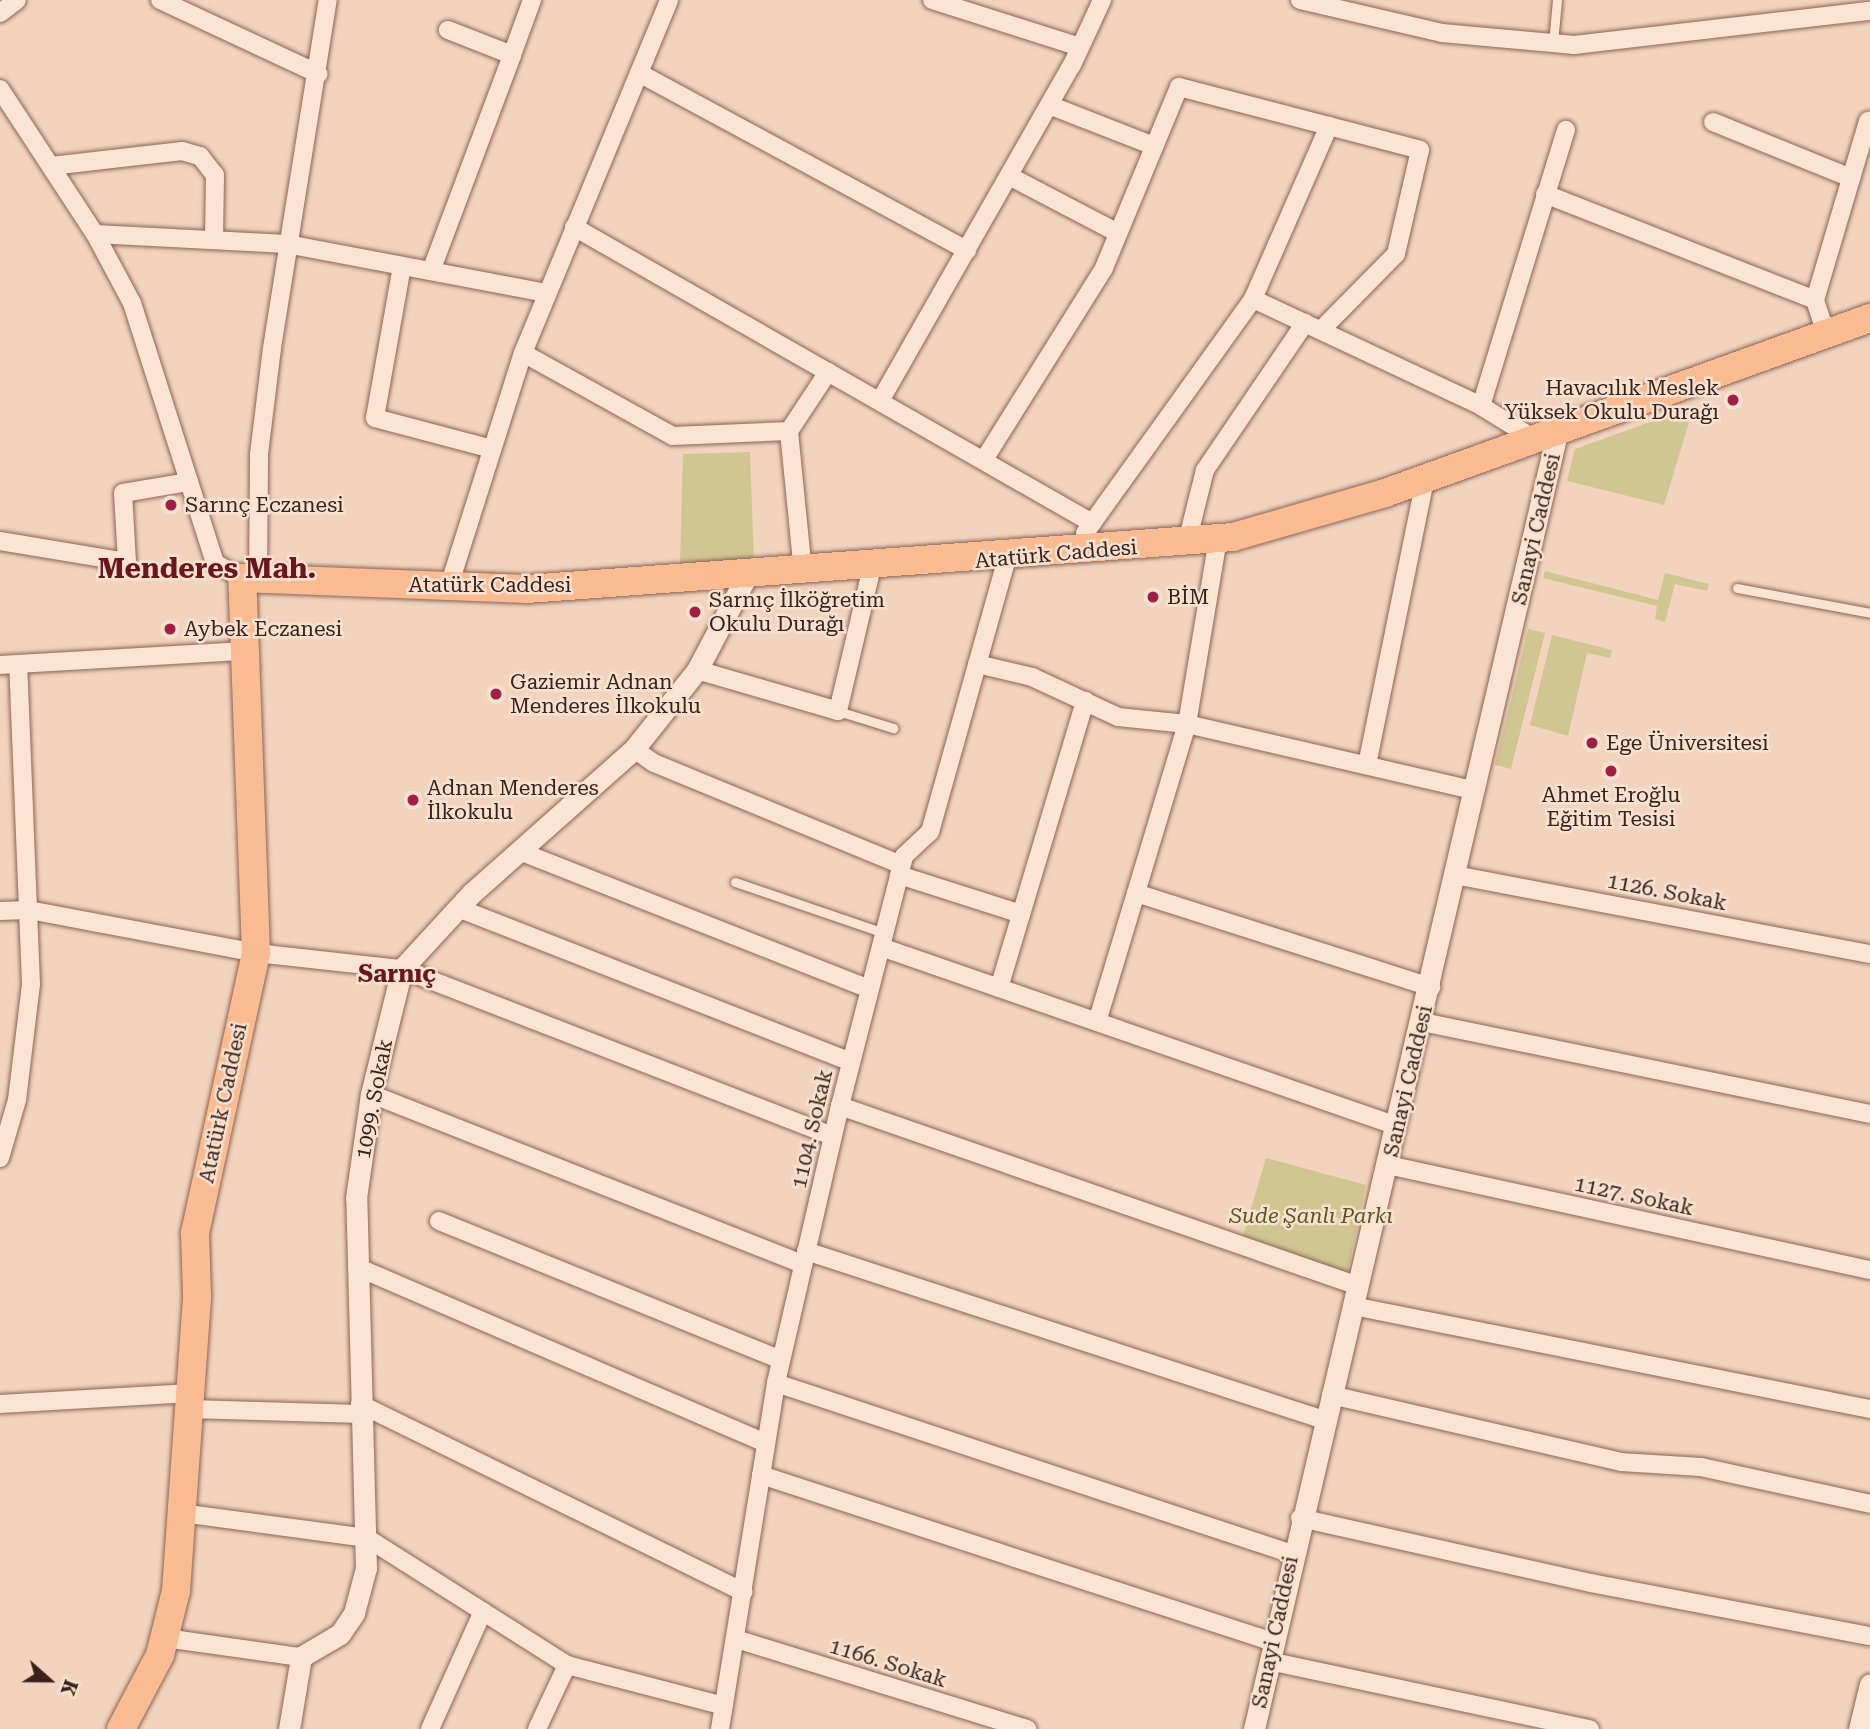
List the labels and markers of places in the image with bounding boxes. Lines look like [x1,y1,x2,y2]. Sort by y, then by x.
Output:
place label: Havacılık Meslek Yüksek Okulu Durağı [1504,375,1719,425]
marker: Havacılık Meslek Yüksek Okulu Durağı [1725,392,1741,408]
place label: Sarınç Eczanesi [185,492,344,518]
marker: Sarınç Eczanesi [163,497,179,513]
place label: BİM [1167,584,1209,610]
place label: Sarnıç İlköğretim Okulu Durağı [709,587,885,637]
marker: BİM [1145,589,1161,605]
marker: Sarnıç İlköğretim Okulu Durağı [687,604,703,620]
place label: Aybek Eczanesi [184,616,342,642]
marker: Aybek Eczanesi [162,621,178,637]
place label: Gaziemir Adnan Menderes İlkokulu [510,669,701,719]
marker: Gaziemir Adnan Menderes İlkokulu [488,686,504,702]
place label: Ege Üniversitesi [1606,730,1769,756]
marker: Ege Üniversitesi [1584,735,1600,751]
marker: Ahmet Eroğlu Eğitim Tesisi [1603,763,1619,779]
place label: Adnan Menderes İlkokulu [427,775,599,825]
place label: Ahmet Eroğlu Eğitim Tesisi [1542,782,1680,832]
marker: Adnan Menderes İlkokulu [405,792,421,808]

